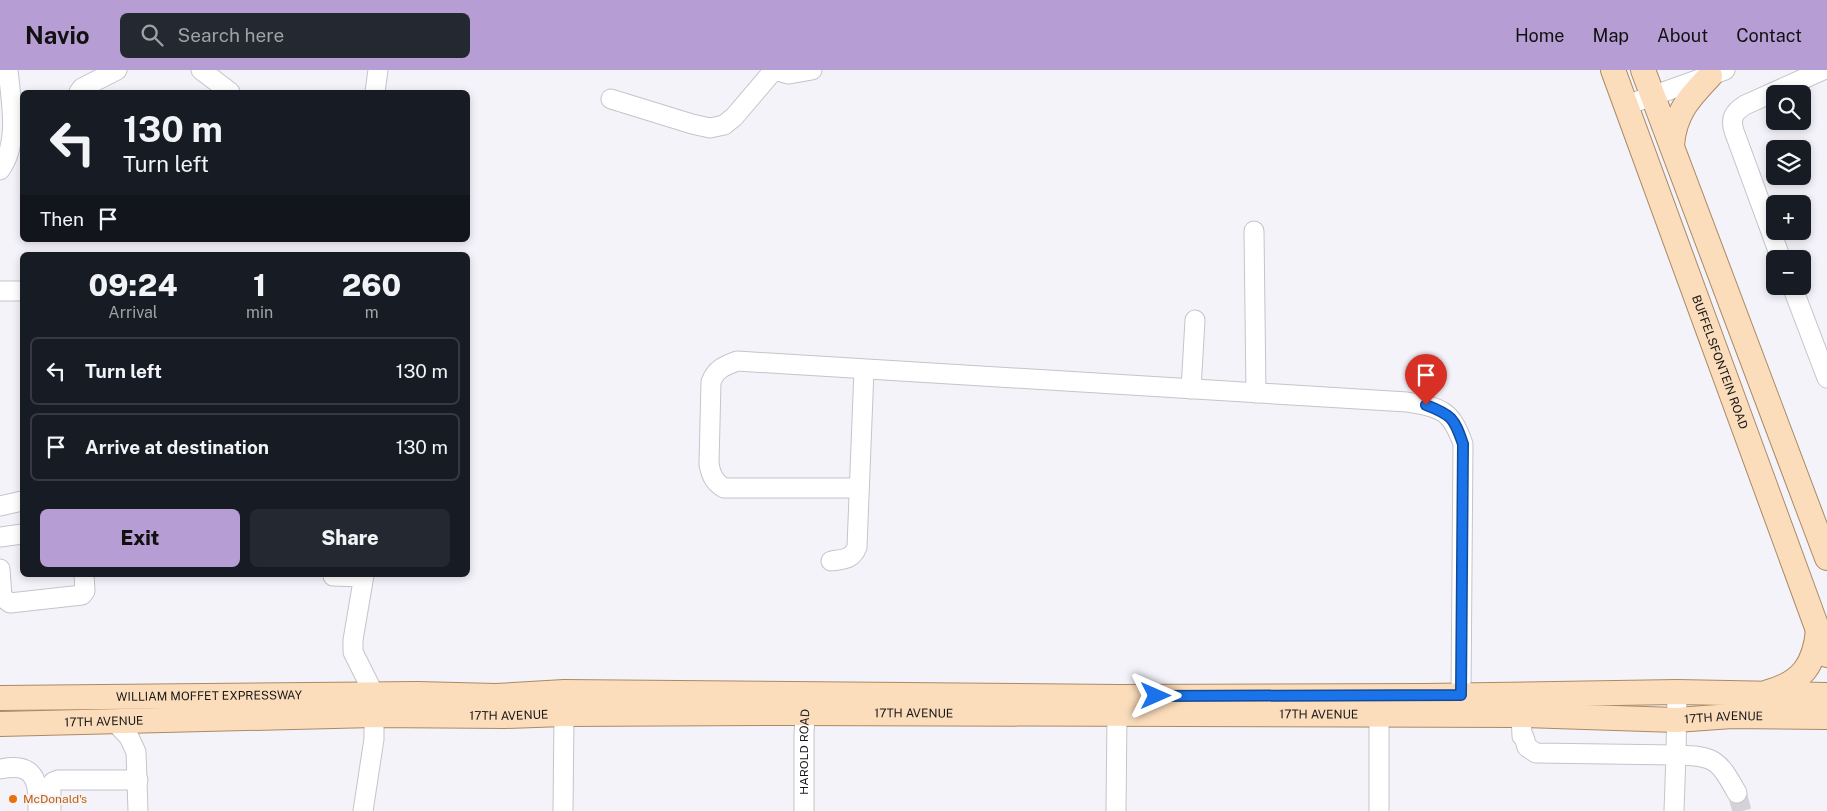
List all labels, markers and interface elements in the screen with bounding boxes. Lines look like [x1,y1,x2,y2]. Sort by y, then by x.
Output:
search box [120,13,470,58]
text: Navio [25,21,90,49]
icon: search [138,21,166,49]
text: Search here [178,24,284,46]
text: Home [1515,25,1565,46]
text: Map [1593,25,1629,46]
text: About [1657,25,1708,46]
text: Contact [1736,25,1802,46]
map controls [1766,85,1811,295]
button: search [1766,85,1811,130]
text: 130 m [123,109,223,150]
icon: left [40,110,105,175]
button: layers [1766,140,1811,185]
text: Turn left [123,151,209,177]
button: + [1766,195,1811,240]
icon: arrive [94,205,122,233]
text: Then [40,208,84,230]
button: − [1766,250,1811,295]
text: 09:24 [89,267,177,303]
text: 1 [253,267,266,303]
text: 260 [342,267,401,303]
street label: BUFFELSFONTEIN ROAD [1689,293,1751,431]
text: Arrival [108,303,158,322]
text: min [246,303,273,322]
text: m [365,303,378,322]
pin [1405,354,1447,405]
icon: left [42,357,70,385]
text: Turn left [85,360,162,382]
text: 130 m [396,360,448,382]
icon: arrive [1412,361,1440,389]
icon: arrive [42,433,70,461]
text: Arrive at destination [85,436,269,458]
text: 130 m [396,436,448,458]
button: Exit [40,509,240,567]
button: Share [250,509,450,567]
position arrow [1129,669,1181,721]
street label: WILLIAM MOFFET EXPRESSWAY [116,688,303,704]
street label: 17TH AVENUE [874,706,953,720]
street label: 17TH AVENUE [1279,707,1358,722]
street label: 17TH AVENUE [469,708,549,723]
street label: HAROLD ROAD [797,709,812,795]
street label: 17TH AVENUE [1684,709,1763,726]
street label: 17TH AVENUE [64,714,144,729]
place label: McDonald's [23,792,87,806]
marker: McDonald's [7,793,19,805]

